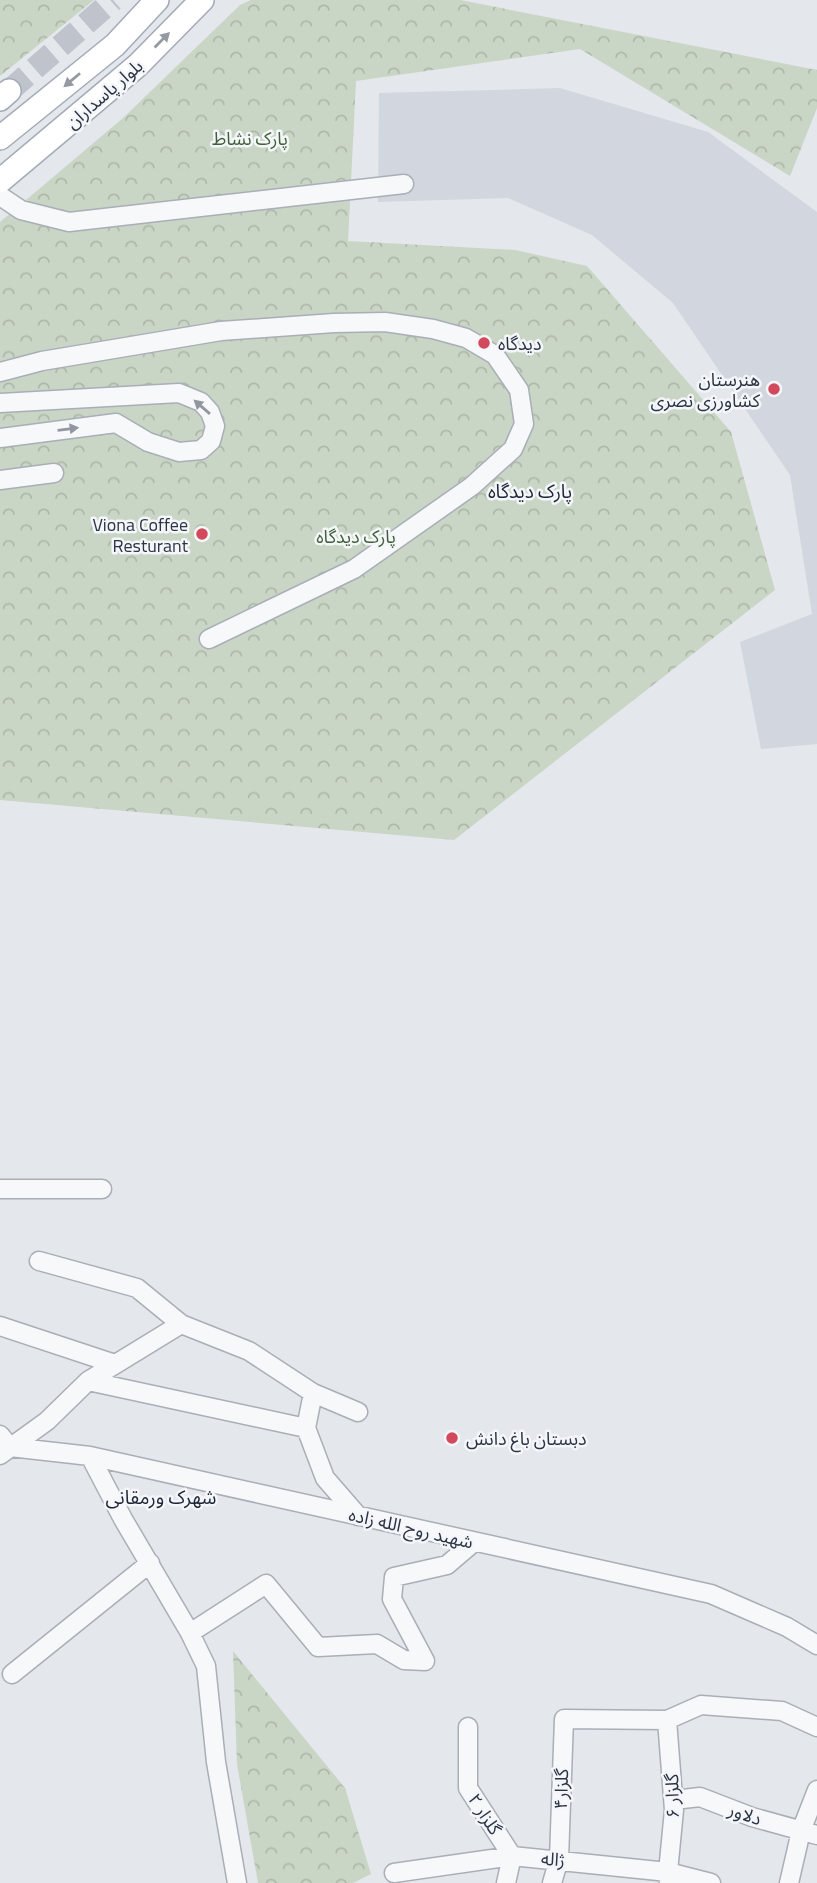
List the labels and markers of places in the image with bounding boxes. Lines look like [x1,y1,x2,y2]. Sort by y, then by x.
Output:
place label: دیدگاه [498,330,542,357]
marker: دیدگاه [476,335,492,351]
place label: هنرستان کشاورزی نصری [650,366,761,414]
marker: هنرستان کشاورزی نصری [766,381,782,397]
place label: Viona Coffee Resturant [92,511,189,559]
marker: Viona Coffee Resturant [194,526,210,542]
place label: دبستان باغ دانش [466,1425,587,1453]
marker: دبستان باغ دانش [444,1430,460,1446]

